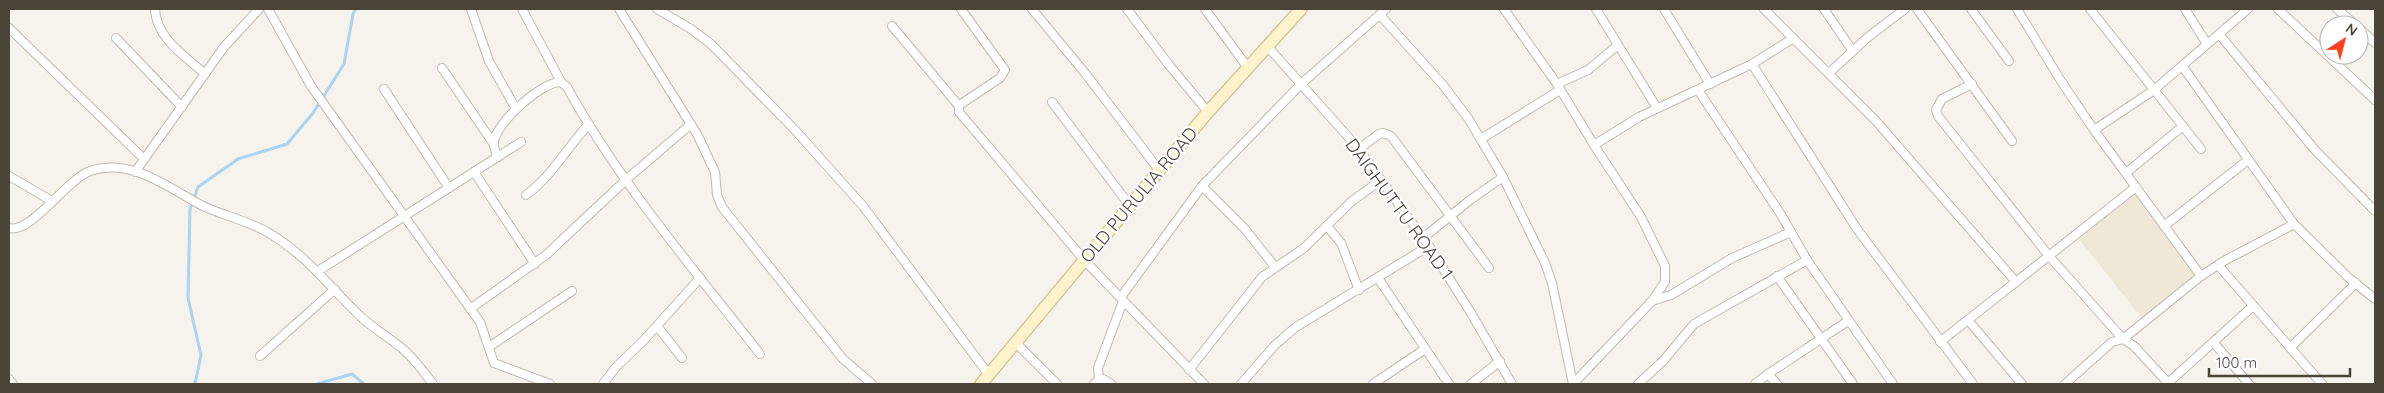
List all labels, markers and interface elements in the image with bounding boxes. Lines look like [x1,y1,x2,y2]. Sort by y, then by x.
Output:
north arrow [2319,15,2369,65]
text: N [2342,19,2361,40]
street label: OLD PURULIA ROAD [1075,122,1202,267]
street label: DAIGHUTTU ROAD 1 [1340,134,1458,284]
scale bar [2209,346,2350,378]
text: 100 m [2216,353,2257,372]

